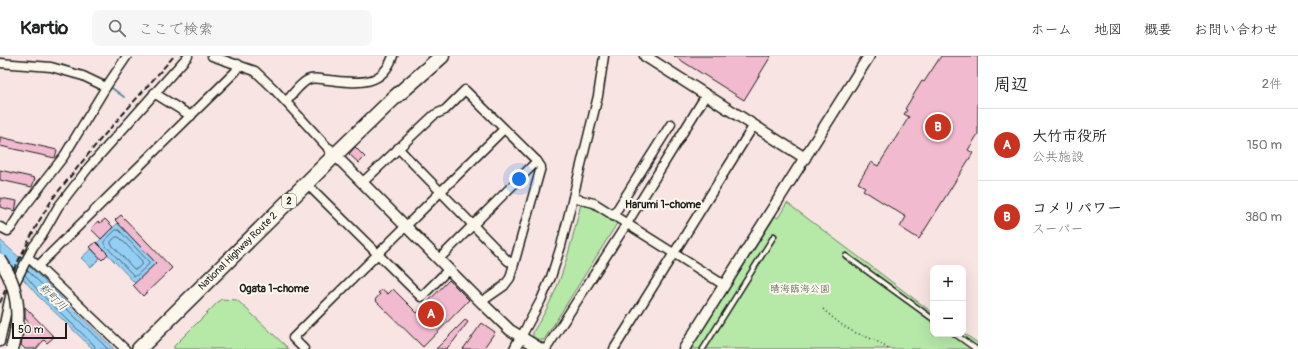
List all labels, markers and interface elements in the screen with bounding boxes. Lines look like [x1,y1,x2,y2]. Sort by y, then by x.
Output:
search box [92,10,372,46]
text: Kartio [20,16,68,40]
icon: search [106,17,128,39]
text: ここで検索 [138,20,213,39]
text: ホーム [1031,21,1072,38]
text: 地図 [1094,21,1122,38]
text: 概要 [1144,21,1172,38]
text: お問い合わせ [1194,21,1278,38]
text: 周辺 [994,74,1028,95]
text: 2件 [1262,76,1282,92]
pin: B [925,112,951,142]
text: 大竹市役所 [1032,127,1107,146]
text: A [1003,137,1011,153]
text: 150 m [1247,137,1282,153]
text: 公共施設 [1032,149,1084,165]
your location [509,169,529,189]
road number: 2 [282,194,296,208]
district label: Harumi 1-chome [625,198,701,211]
text: コメリパワー [1032,199,1122,218]
street label: National Highway Route 2 [196,209,280,293]
text: B [1003,209,1011,225]
text: 380 m [1245,209,1282,225]
text: スーパー [1032,221,1083,237]
map controls [930,265,966,337]
button: + [930,265,966,301]
water label: 新町川 [37,281,69,313]
district label: Ogata 1-chome [239,282,309,295]
park label: 晴海臨海公園 [770,283,830,295]
pin: A [418,299,444,329]
button: − [930,301,966,337]
scale bar [12,321,67,340]
text: 50 m [18,323,44,336]

